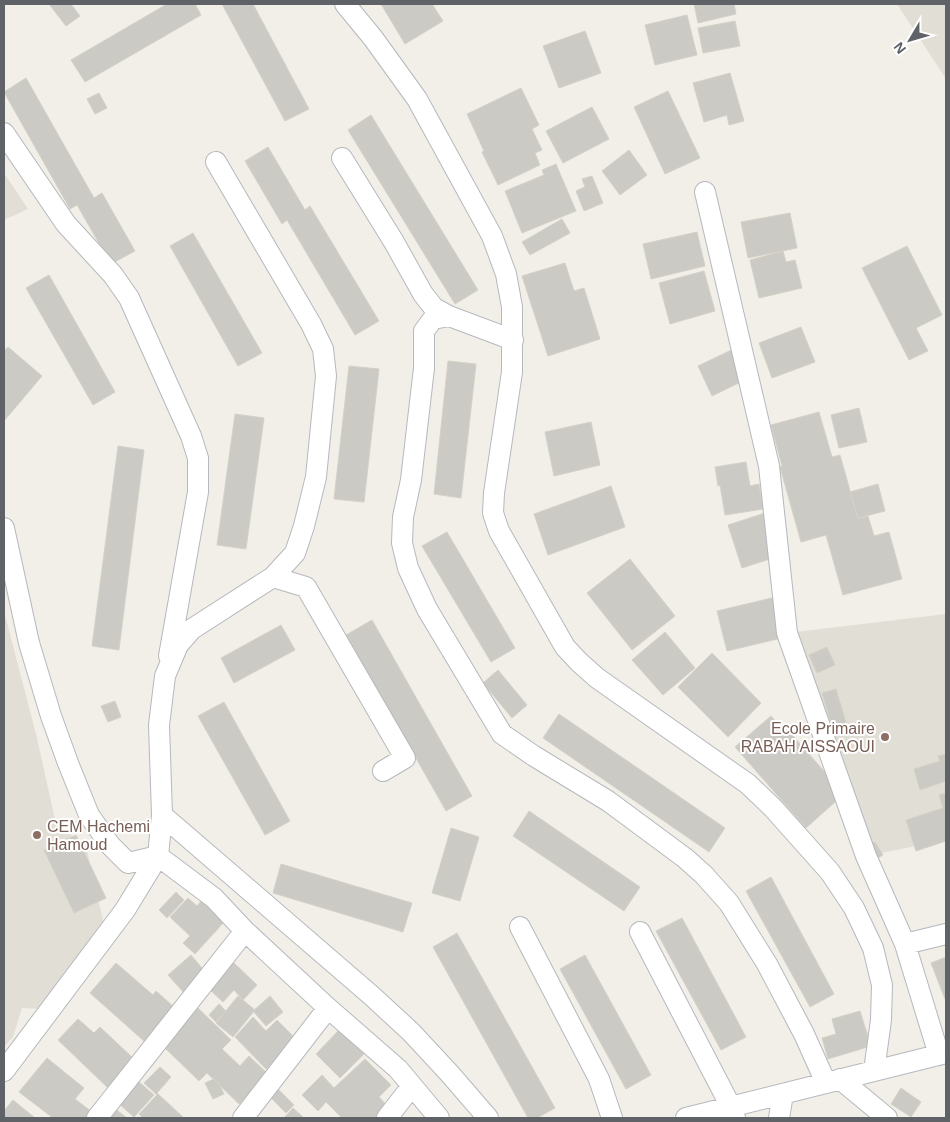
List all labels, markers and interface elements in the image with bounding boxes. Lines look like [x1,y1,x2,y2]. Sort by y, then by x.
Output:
north arrow [885,15,935,65]
text: N [890,39,909,57]
place label: Ecole Primaire RABAH AISSAOUI [741,720,875,755]
marker: Ecole Primaire RABAH AISSAOUI [879,731,891,743]
place label: CEM Hachemi Hamoud [47,818,150,853]
marker: CEM Hachemi Hamoud [31,829,43,841]

